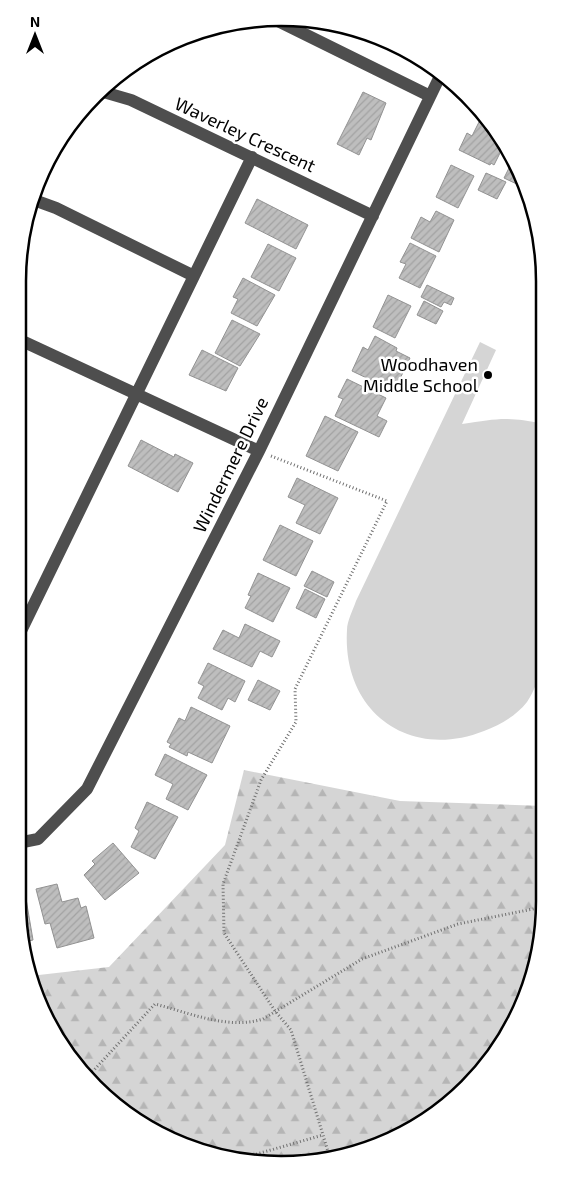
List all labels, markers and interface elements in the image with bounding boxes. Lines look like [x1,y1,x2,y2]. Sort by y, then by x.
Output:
north arrow [10,10,60,60]
text: N [30,13,40,30]
street label: Waverley Crescent [172,92,319,176]
place label: Woodhaven Middle School [363,353,479,396]
marker: Woodhaven Middle School [482,369,494,381]
street label: Windermere Drive [188,393,272,536]

